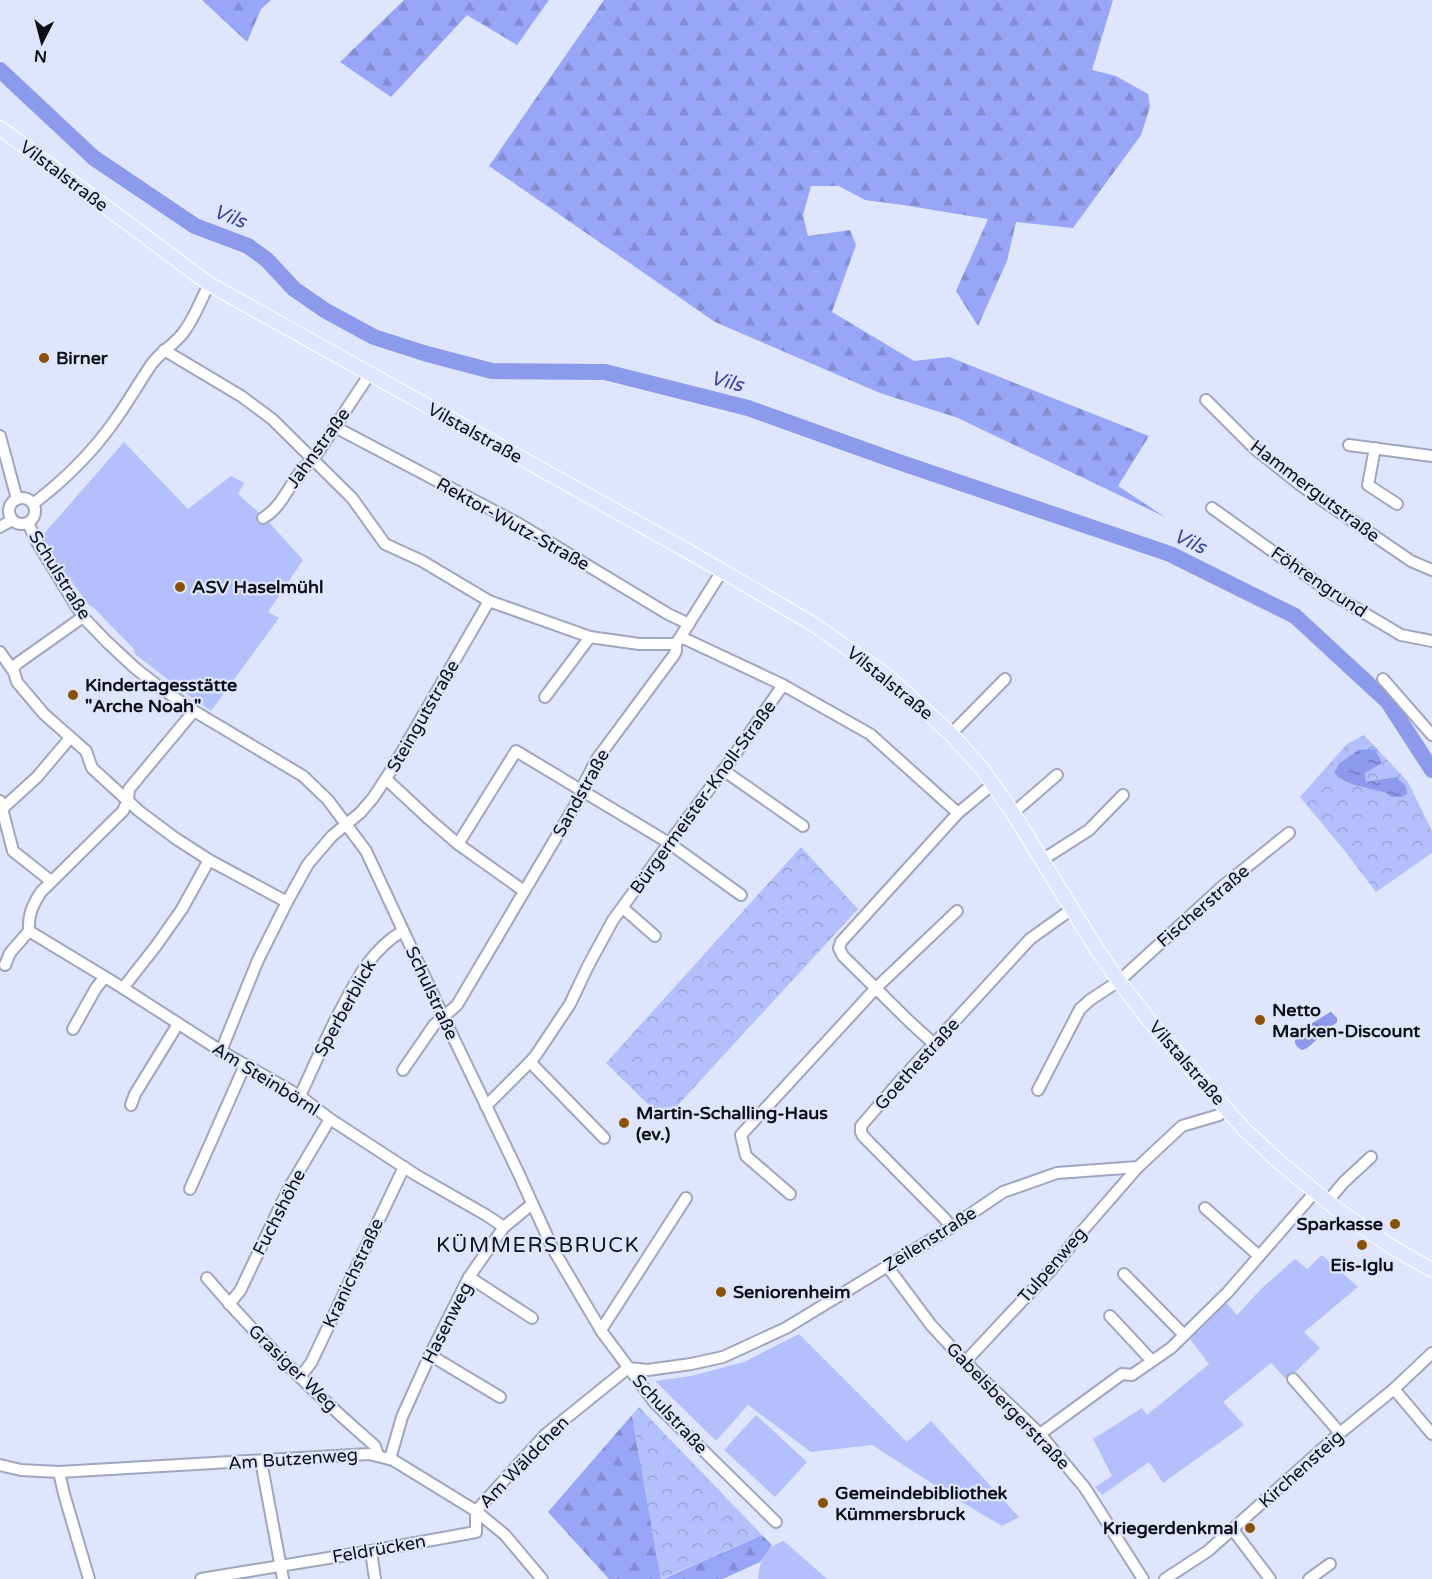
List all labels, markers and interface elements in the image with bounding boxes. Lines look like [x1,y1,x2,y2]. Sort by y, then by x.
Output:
north arrow [12,12,72,72]
text: N [33,45,48,67]
street label: Vilstalstraße [15,136,113,216]
water label: Vils [210,200,251,235]
place label: Birner [56,347,109,369]
marker: Birner [37,351,51,365]
water label: Vils [708,366,747,398]
street label: Vilstalstraße [424,398,526,468]
street label: Jahnstraße [281,404,355,492]
street label: Hammergutstraße [1246,435,1384,547]
street label: Rektor-Wutz-Straße [433,473,593,575]
water label: Vils [1169,524,1211,560]
street label: Schulstraße [24,527,96,623]
street label: Föhrengrund [1267,542,1371,622]
place label: ASV Haselmühl [192,576,323,598]
marker: ASV Haselmühl [173,580,187,594]
street label: Vilstalstraße [842,641,938,725]
street label: Steingutstraße [382,656,464,776]
place label: Kindertagesstätte "Arche Noah" [85,674,237,717]
marker: Kindertagesstätte "Arche Noah" [66,688,80,702]
street label: Bürgermeister-Knoll-Straße [625,696,781,898]
street label: Sandstraße [548,745,614,841]
street label: Fischerstraße [1152,860,1254,952]
street label: Schulstraße [401,943,463,1043]
street label: Sperberblick [309,955,381,1060]
place label: Netto Marken-Discount [1272,999,1420,1042]
street label: Goethestraße [870,1013,964,1115]
marker: Netto Marken-Discount [1253,1013,1267,1027]
street label: Vilstalstraße [1144,1016,1230,1110]
street label: Am Steinbörnl [208,1037,324,1121]
place label: Martin-Schalling-Haus (ev.) [636,1102,828,1145]
marker: Martin-Schalling-Haus (ev.) [617,1116,631,1130]
street label: Fuchshöhe [248,1165,310,1259]
street label: Zeilenstraße [879,1202,981,1276]
place label: Sparkasse [1296,1213,1383,1235]
street label: Kranichstraße [318,1215,388,1331]
marker: Sparkasse [1388,1217,1402,1231]
street label: Tulpenweg [1013,1223,1091,1307]
district label: KÜMMERSBRUCK [436,1233,640,1258]
marker: Eis-Iglu [1355,1238,1369,1252]
place label: Eis-Iglu [1330,1254,1394,1276]
street label: Hasenweg [417,1278,477,1368]
place label: Seniorenheim [733,1281,851,1303]
marker: Seniorenheim [714,1285,728,1299]
street label: Grasiger Weg [244,1320,342,1416]
street label: Gabelsbergerstraße [942,1338,1074,1474]
street label: Schulstraße [628,1370,712,1458]
street label: Am Wäldchen [475,1411,573,1513]
street label: Kirchensteig [1254,1425,1348,1513]
street label: Am Butzenweg [227,1443,359,1475]
place label: Gemeindebibliothek Kümmersbruck [835,1482,1008,1525]
marker: Gemeindebibliothek Kümmersbruck [816,1496,830,1510]
place label: Kriegerdenkmal [1103,1517,1238,1539]
marker: Kriegerdenkmal [1243,1521,1257,1535]
street label: Feldrücken [331,1530,427,1568]

